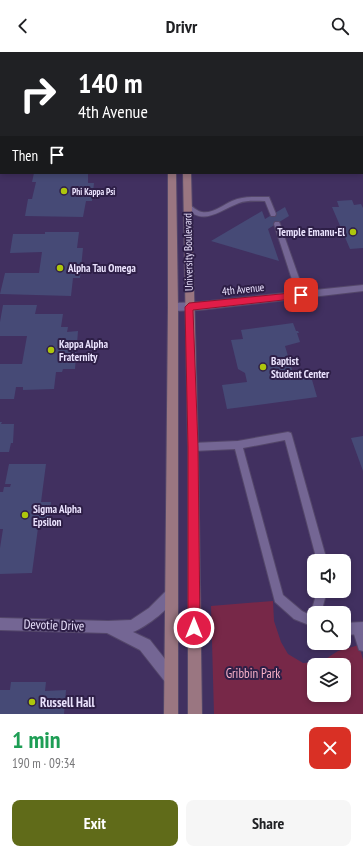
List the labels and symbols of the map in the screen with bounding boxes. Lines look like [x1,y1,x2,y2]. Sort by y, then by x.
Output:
marker: Phi Kappa Psi [59,186,69,196]
place label: Phi Kappa Psi [72,186,115,197]
street label: University Boulevard [180,213,196,291]
place label: Temple Emanu-El [277,225,345,239]
marker: Temple Emanu-El [348,227,358,237]
place label: Alpha Tau Omega [67,261,136,275]
marker: Alpha Tau Omega [55,263,65,273]
pin [284,278,318,312]
street label: 4th Avenue [221,280,265,298]
place label: Kappa Alpha Fraternity [59,337,108,364]
marker: Kappa Alpha Fraternity [46,345,56,355]
place label: Baptist Student Center [271,354,330,381]
marker: Baptist Student Center [258,362,268,372]
place label: Sigma Alpha Epsilon [33,502,82,529]
marker: Sigma Alpha Epsilon [20,510,30,520]
position arrow [173,607,215,649]
street label: Devotie Drive [23,615,85,635]
park label: Gribbin Park [226,665,280,682]
place label: Russell Hall [40,694,95,711]
marker: Russell Hall [27,697,37,707]

